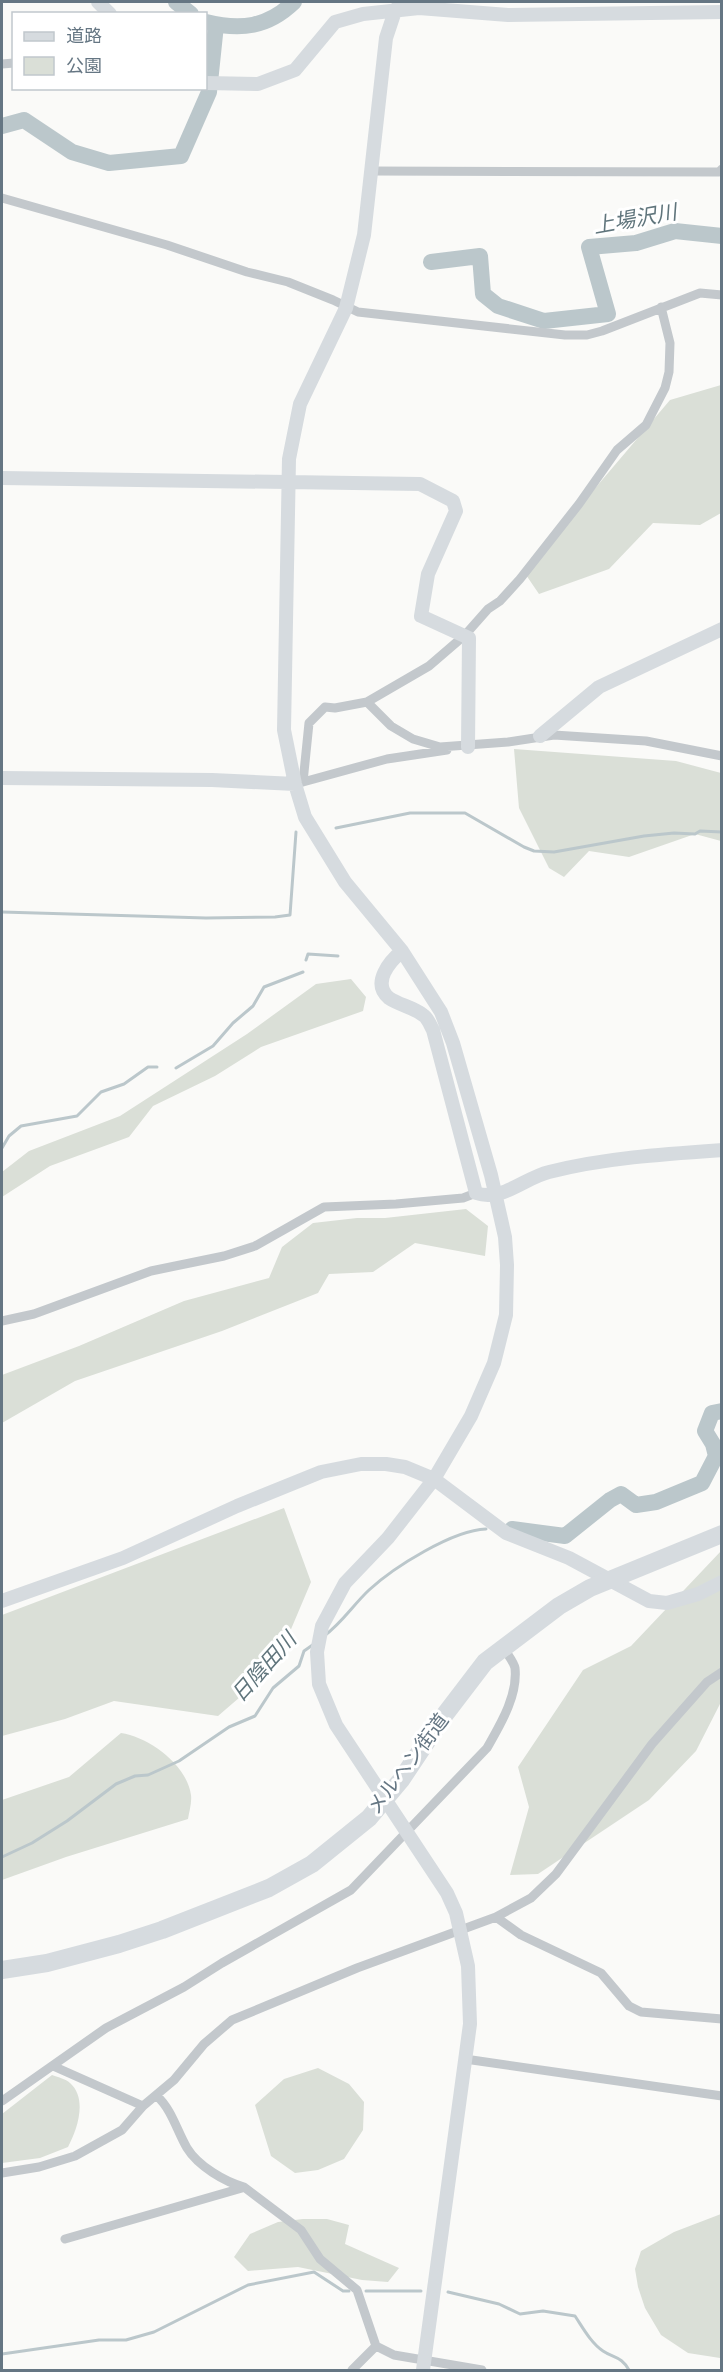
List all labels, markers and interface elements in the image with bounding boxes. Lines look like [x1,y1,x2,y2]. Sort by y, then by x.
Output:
legend [12,12,207,90]
text: 道路 [66,25,102,47]
text: 公園 [66,55,102,77]
water label: 上場沢川 [592,200,680,238]
water label: 日陰田川 [227,1626,302,1706]
street label: メルヘン街道 [363,1709,453,1819]

